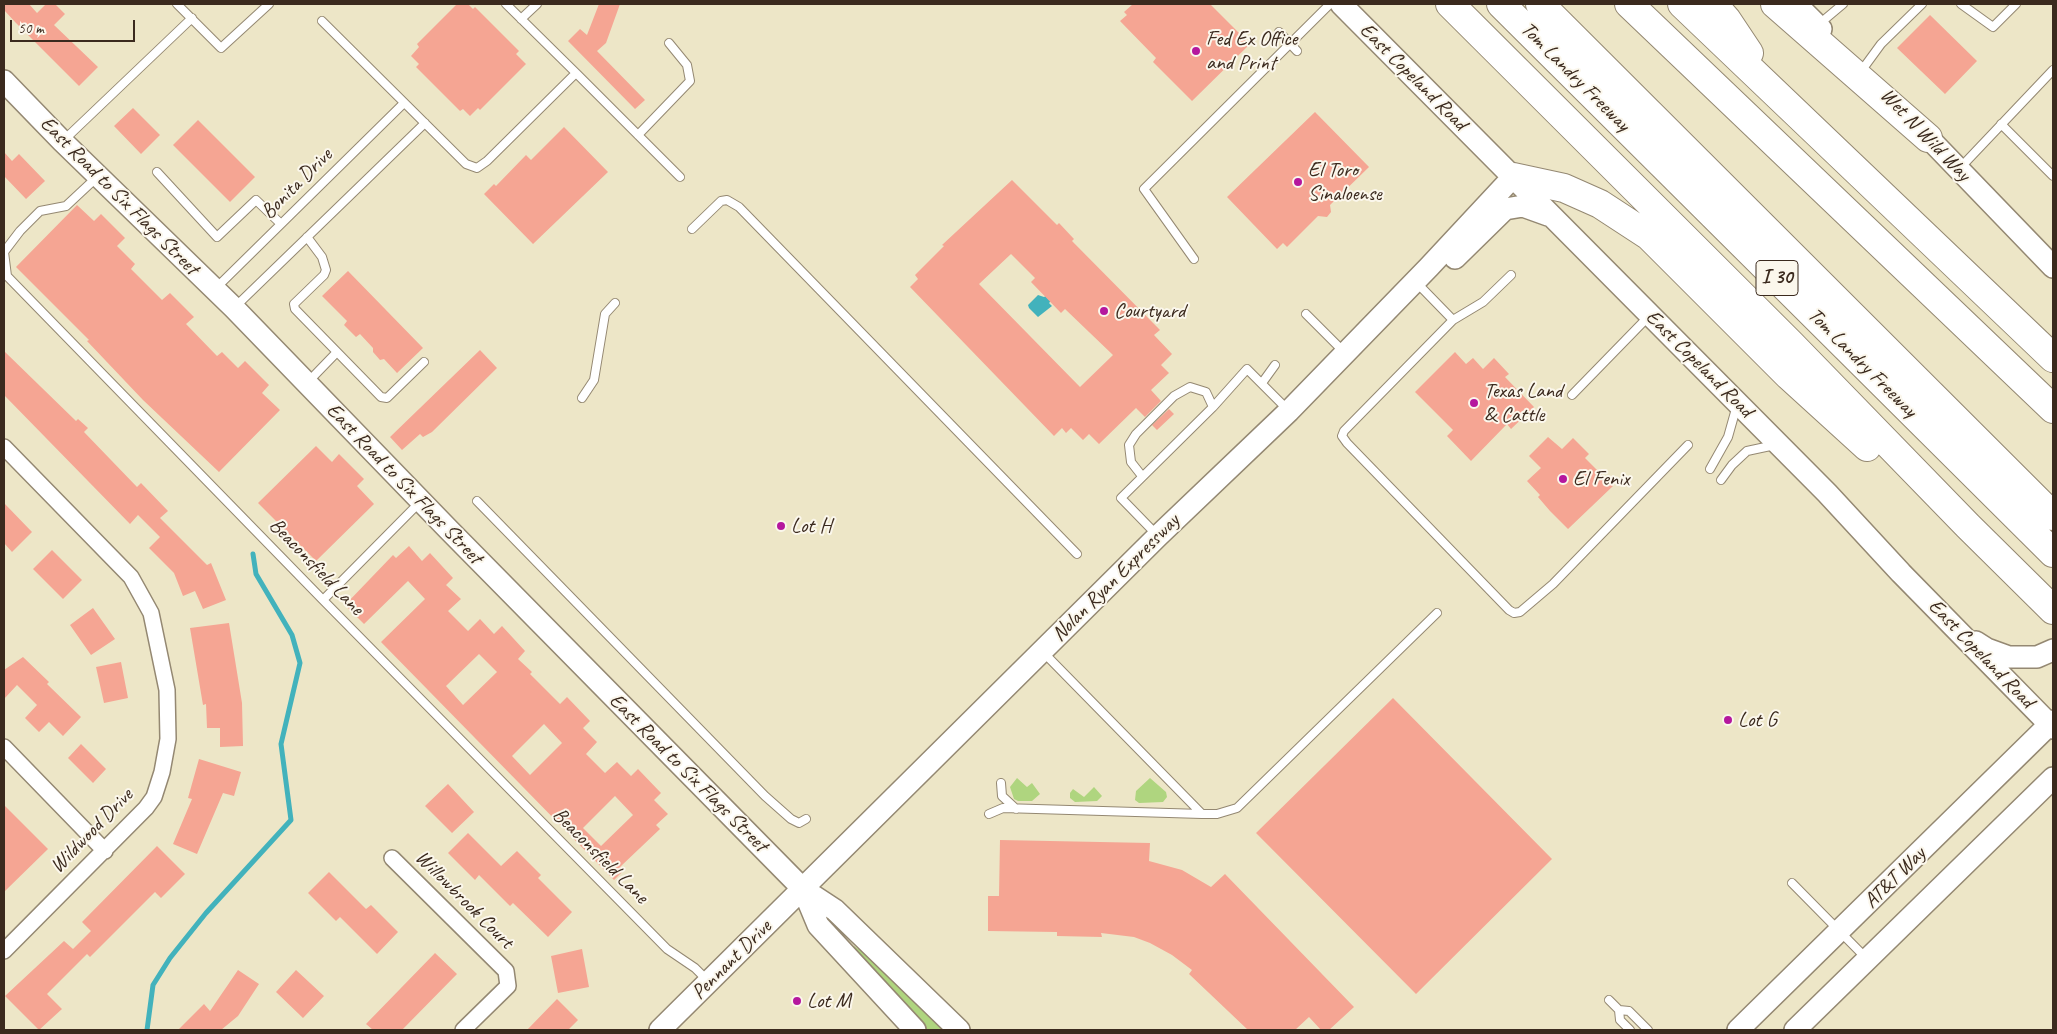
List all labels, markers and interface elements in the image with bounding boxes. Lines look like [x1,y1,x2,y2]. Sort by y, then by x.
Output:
scale bar [12,10,138,42]
street label: Tom Landry Freeway [1515,17,1635,137]
street label: East Copeland Road [1354,18,1472,136]
text: 50 m [18,19,44,38]
place label: Fed Ex Office and Print [1206,26,1297,76]
marker: Fed Ex Office and Print [1190,45,1202,57]
street label: Wet N Wild Way [1874,83,1976,187]
street label: East Road to Six Flags Street [34,111,204,281]
street label: Bonita Drive [256,143,338,225]
place label: El Toro Sinaloense [1308,157,1382,207]
marker: El Toro Sinaloense [1292,176,1304,188]
road number: I 30 [1756,260,1798,296]
place label: Courtyard [1114,298,1185,324]
street label: Tom Landry Freeway [1802,303,1922,423]
marker: Courtyard [1098,305,1110,317]
street label: East Copeland Road [1640,305,1758,423]
place label: Texas Land & Cattle [1484,378,1562,428]
marker: Texas Land & Cattle [1468,397,1480,409]
street label: East Road to Six Flags Street [321,398,487,570]
place label: El Fenix [1573,466,1629,492]
marker: El Fenix [1557,473,1569,485]
street label: Nolan Ryan Expressway [1047,509,1185,647]
street label: Beaconsfield Lane [263,513,369,621]
place label: Lot H [791,513,831,539]
marker: Lot H [775,520,787,532]
street label: East Copeland Road [1923,594,2039,714]
street label: East Road to Six Flags Street [603,688,773,858]
place label: Lot G [1738,707,1777,733]
marker: Lot G [1722,714,1734,726]
street label: Wildwood Drive [45,783,139,879]
street label: Beaconsfield Lane [547,803,653,909]
street label: AT&T Way [1859,842,1931,914]
street label: Willowbrook Court [410,846,518,954]
street label: Pennant Drive [687,915,777,1005]
place label: Lot M [807,988,851,1014]
marker: Lot M [791,995,803,1007]

